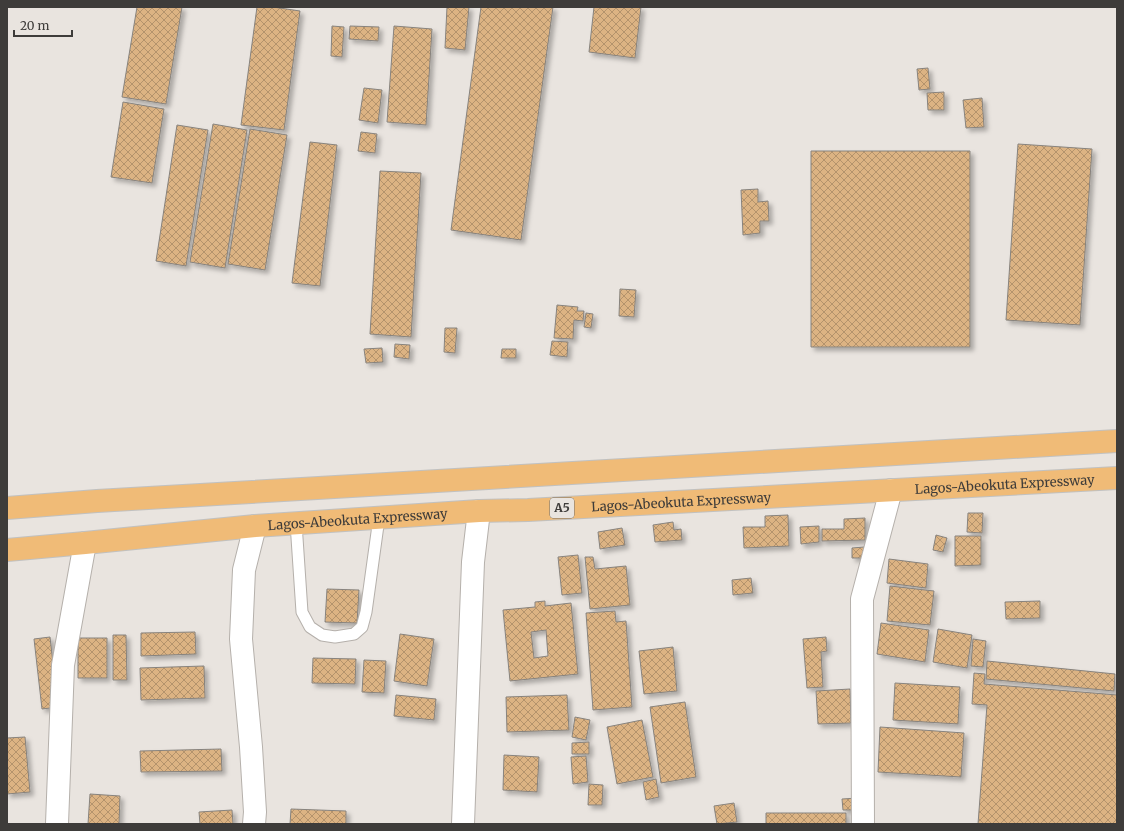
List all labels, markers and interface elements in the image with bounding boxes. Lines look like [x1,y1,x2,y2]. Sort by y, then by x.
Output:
scale bar [14,12,72,38]
text: 20 m [20,18,49,33]
street label: Lagos-Abeokuta Expressway [914,471,1095,498]
street label: Lagos-Abeokuta Expressway [591,489,772,516]
road number: A5 [550,498,574,518]
street label: Lagos-Abeokuta Expressway [267,505,449,534]

